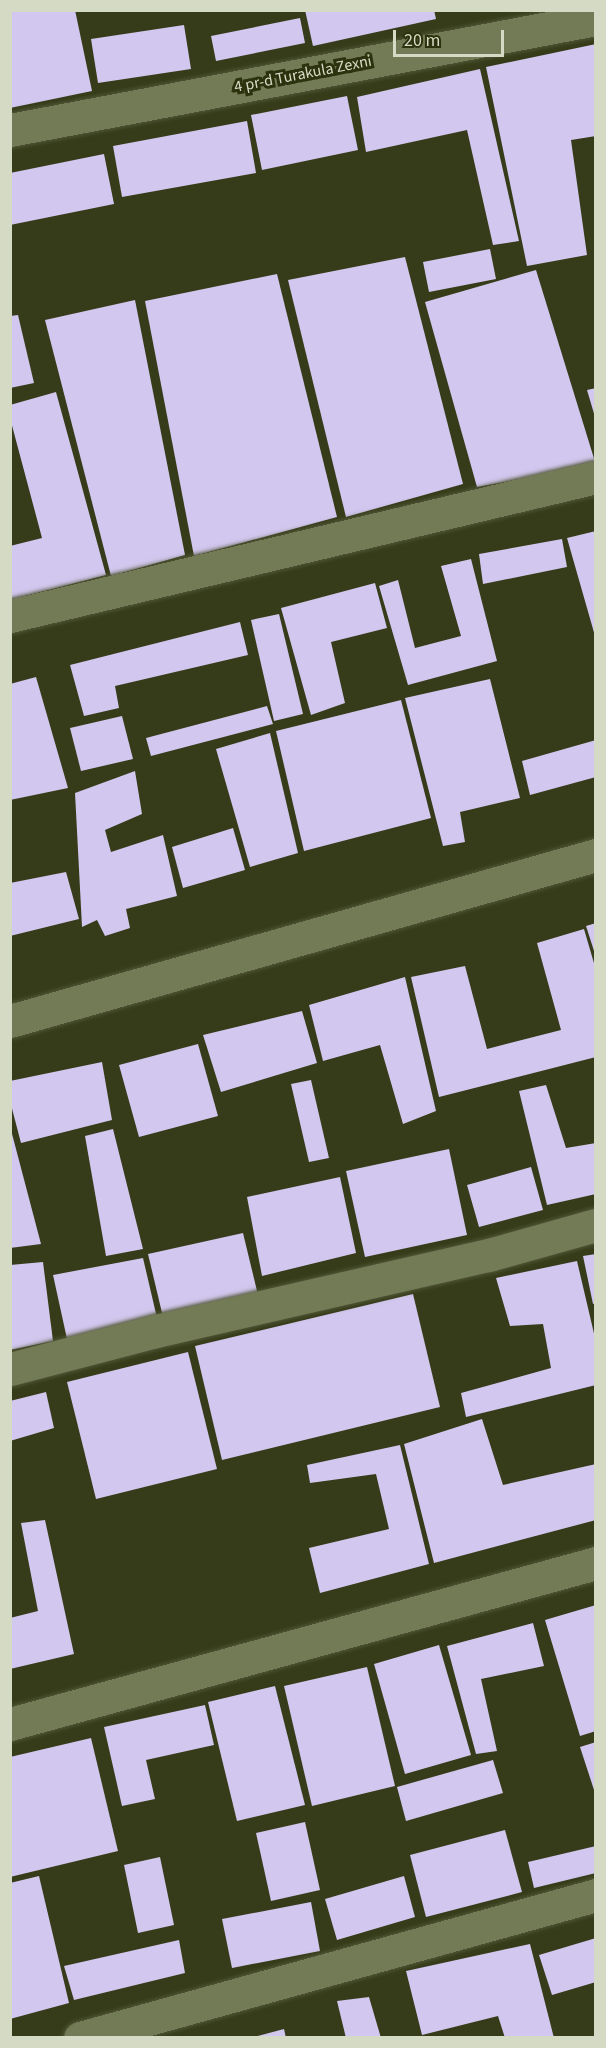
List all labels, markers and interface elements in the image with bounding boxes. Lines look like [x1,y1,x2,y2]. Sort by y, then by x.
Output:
scale bar [396,18,507,56]
text: 20 m [404,28,440,53]
street label: 4 pr-d Turakula Zexni [233,51,373,97]

